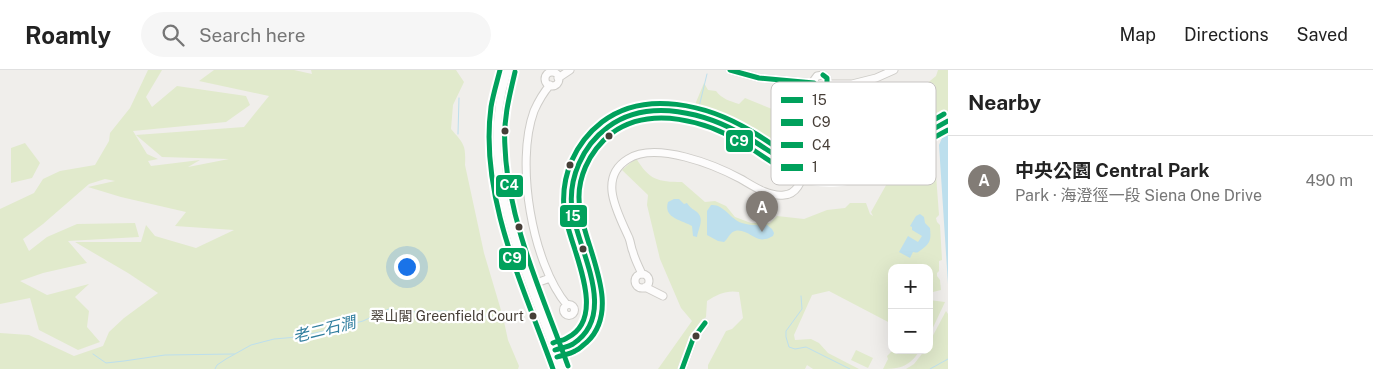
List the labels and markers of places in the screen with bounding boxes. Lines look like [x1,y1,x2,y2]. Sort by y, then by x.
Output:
unlabelled marker [500,126,510,136]
unlabelled marker [604,131,614,141]
unlabelled marker [565,160,575,170]
pin: A [746,191,778,232]
unlabelled marker [514,222,524,232]
unlabelled marker [578,244,588,254]
place label: 翠山閣 Greenfield Court [370,308,524,324]
marker: 翠山閣 Greenfield Court [528,311,538,321]
unlabelled marker [691,331,701,341]

